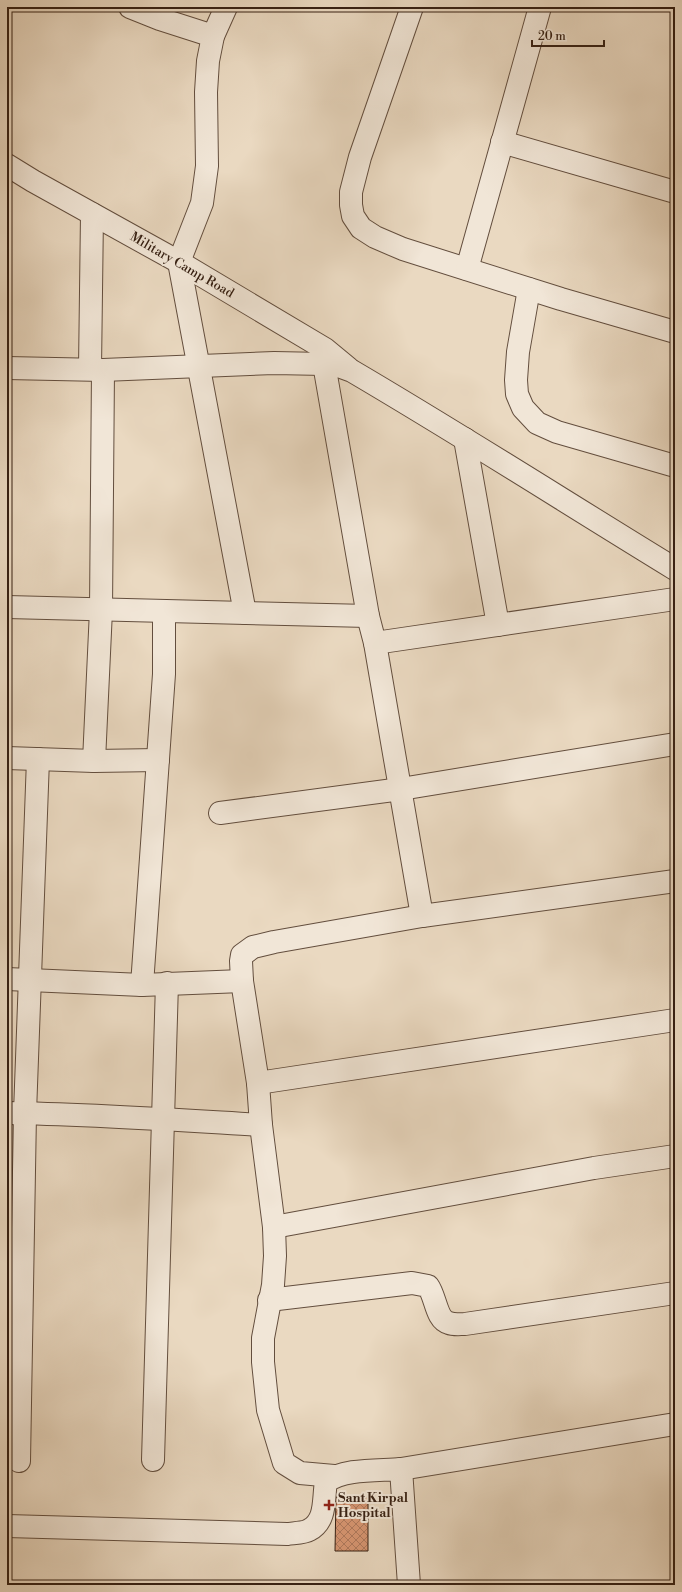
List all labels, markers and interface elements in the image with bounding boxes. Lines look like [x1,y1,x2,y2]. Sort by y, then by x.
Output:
scale bar [532,22,604,48]
text: 20 m [538,29,566,44]
street label: Military Camp Road [127,229,237,302]
place label: Sant Kirpal Hospital [338,1490,409,1521]
marker: Sant Kirpal Hospital [323,1499,335,1511]

